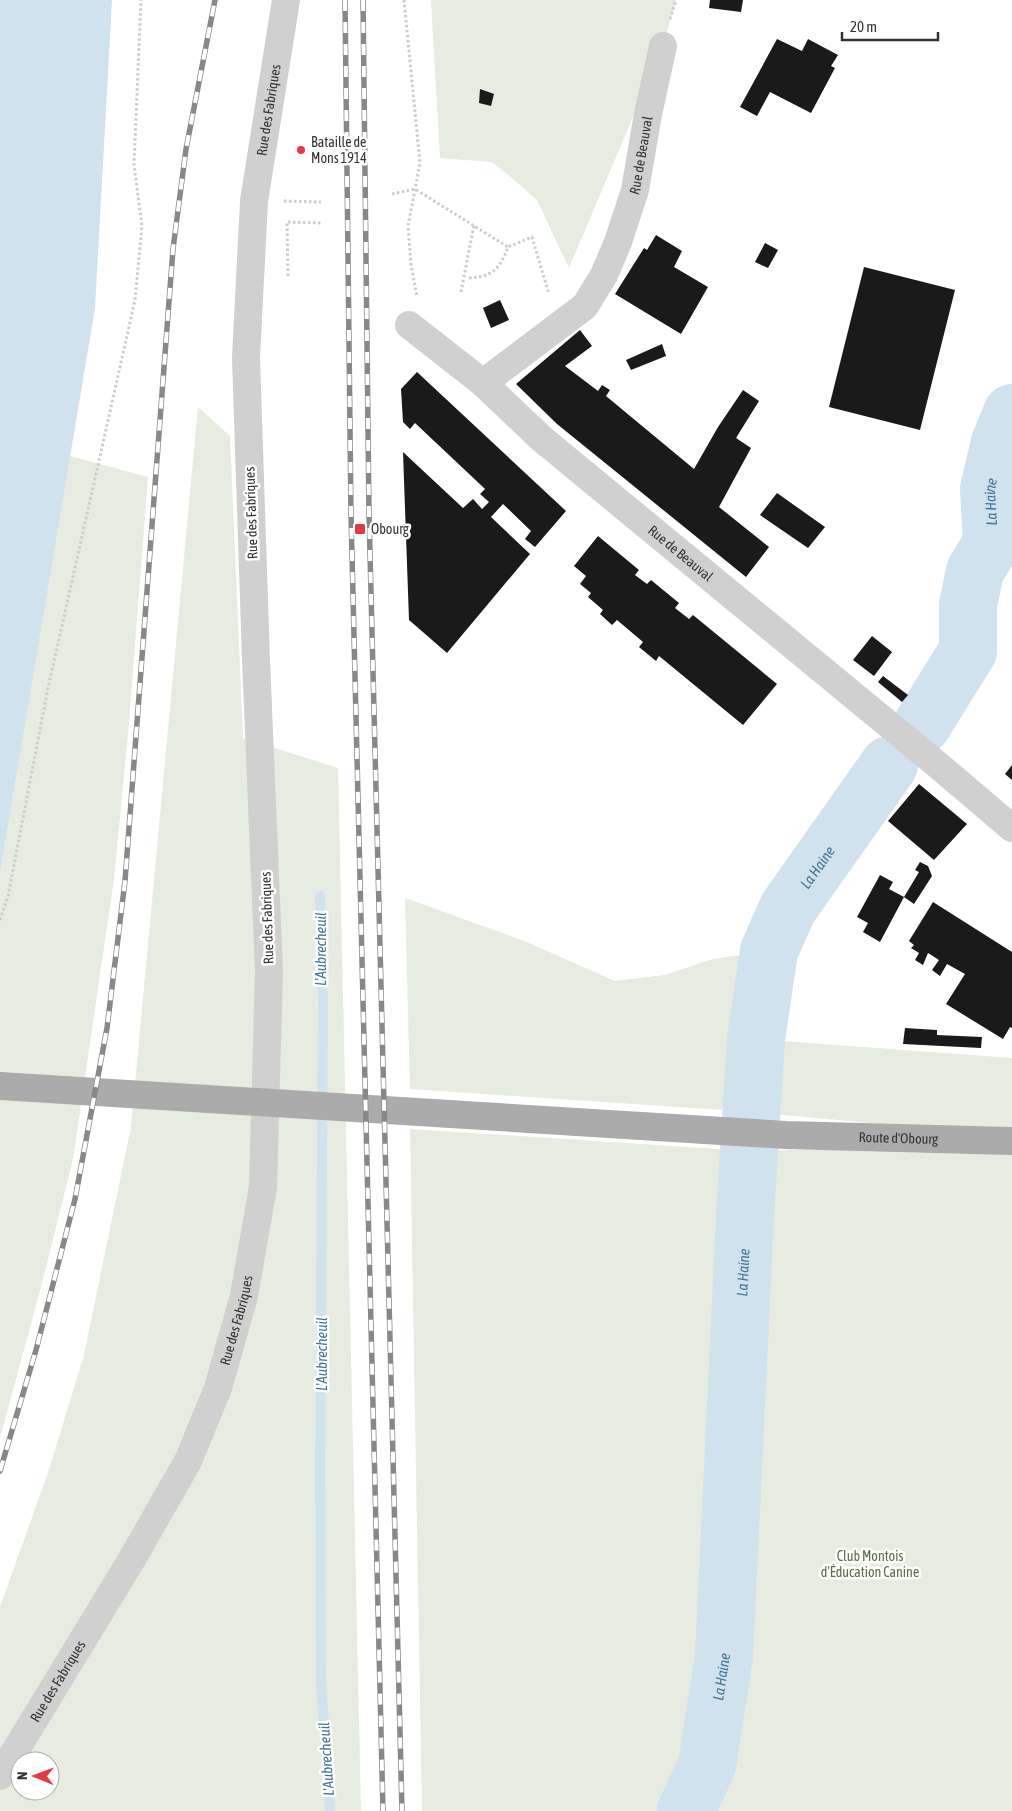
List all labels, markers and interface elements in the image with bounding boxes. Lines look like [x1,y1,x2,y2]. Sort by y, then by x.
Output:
scale bar [842,10,938,42]
text: 20 m [850,18,877,35]
street label: Rue des Fabriques [253,63,284,157]
street label: Rue de Beauval [626,115,656,197]
place label: Bataille de Mons 1914 [311,134,367,166]
marker: Bataille de Mons 1914 [295,144,307,156]
street label: Rue des Fabriques [241,466,261,559]
water label: La Haine [980,476,1000,526]
place label: Obourg [371,521,409,537]
marker: Obourg [353,522,367,536]
street label: Rue de Beauval [645,522,717,585]
water label: La Haine [796,842,838,891]
street label: Rue des Fabriques [257,871,277,964]
water label: L'Aubrecheuil [312,912,329,986]
street label: Route d'Obourg [859,1129,938,1147]
water label: La Haine [733,1248,752,1297]
street label: Rue des Fabriques [217,1274,255,1367]
water label: L'Aubrecheuil [313,1317,330,1391]
park label: Club Montois d'Éducation Canine [821,1548,919,1580]
street label: Rue des Fabriques [27,1637,89,1725]
water label: La Haine [709,1651,733,1702]
water label: L'Aubrecheuil [315,1721,337,1797]
north arrow [10,1751,60,1801]
text: N [14,1772,30,1780]

